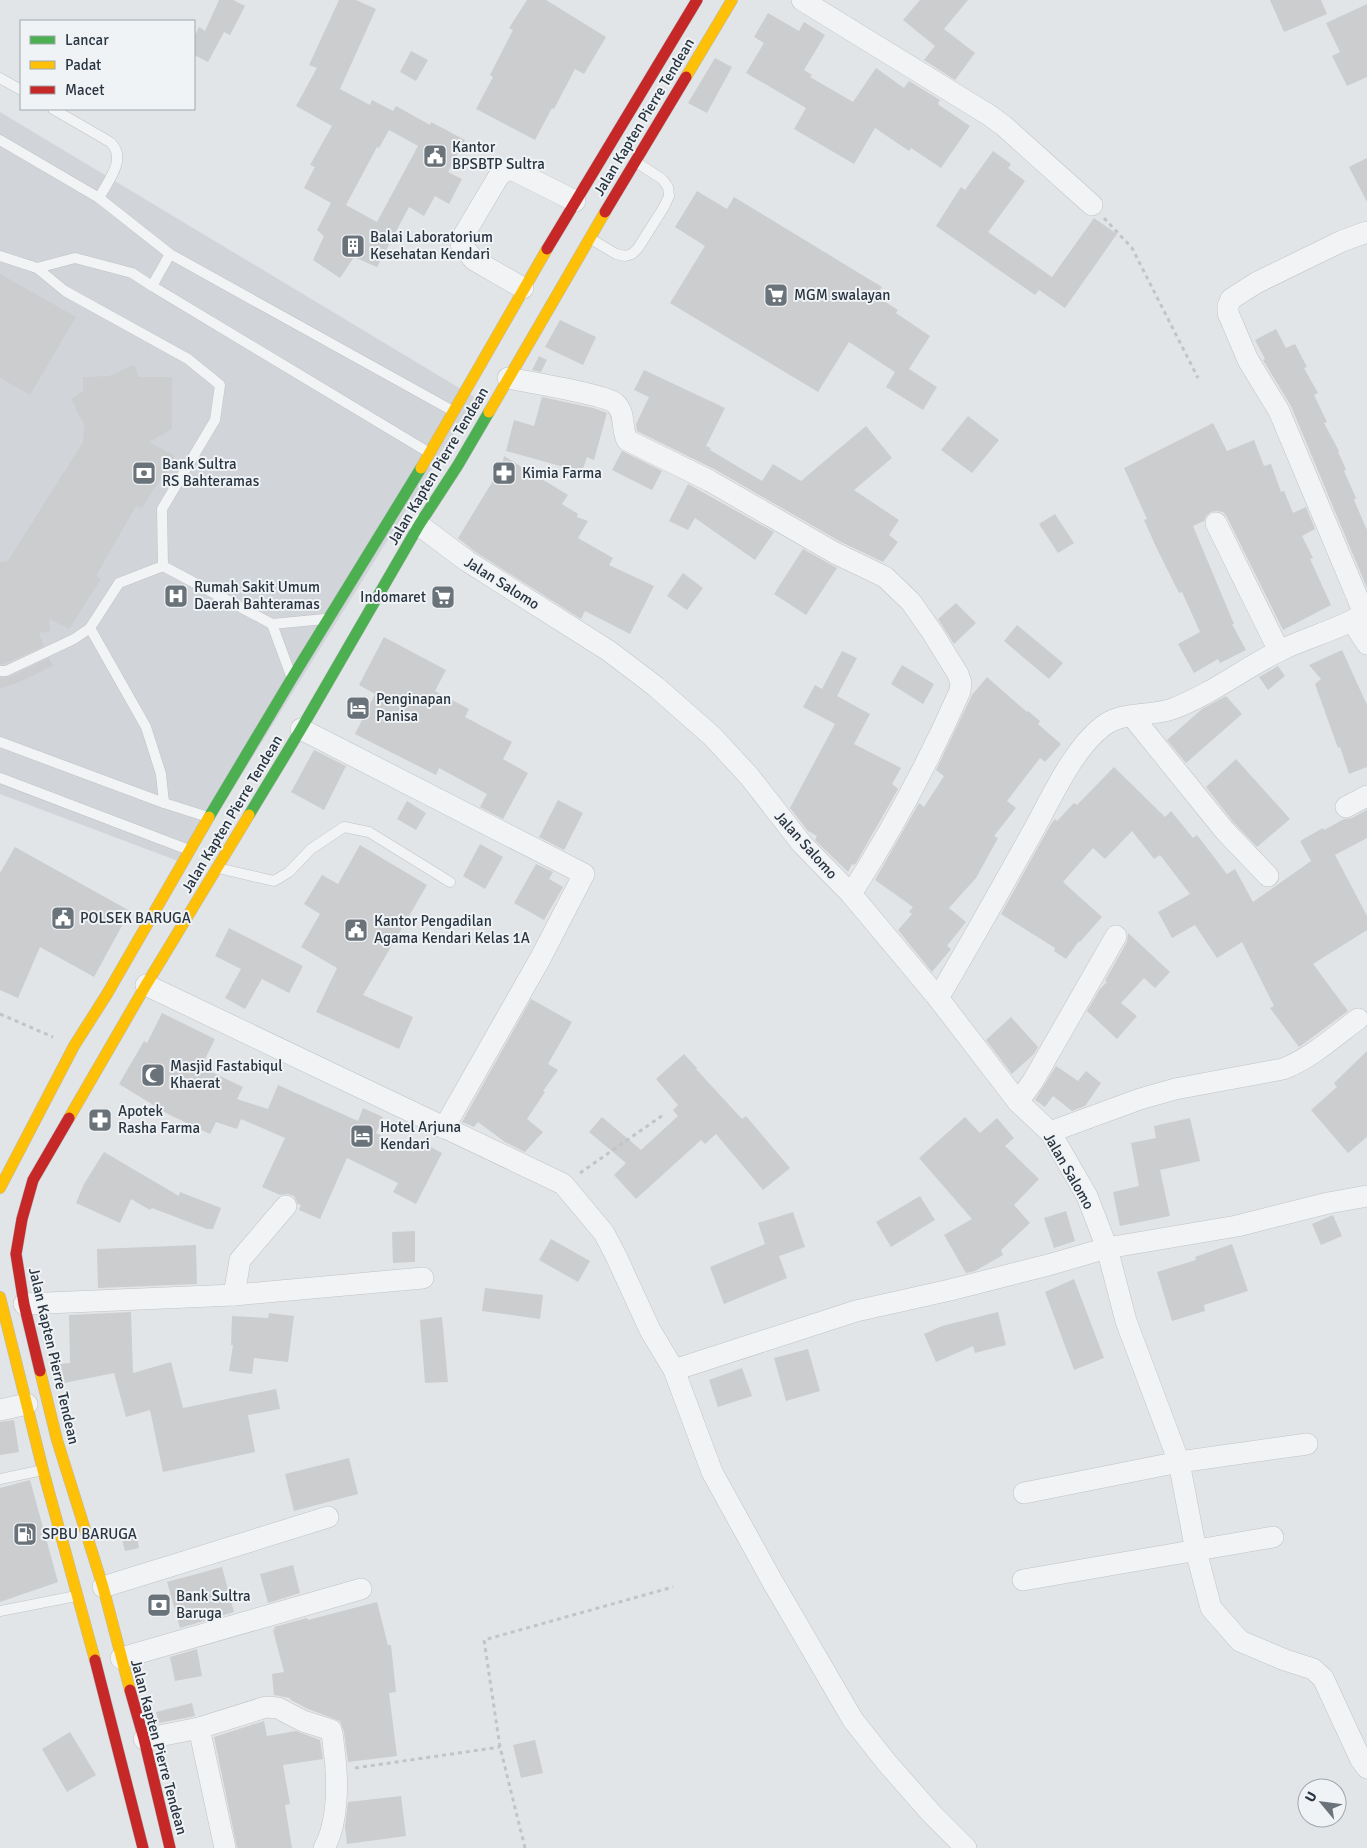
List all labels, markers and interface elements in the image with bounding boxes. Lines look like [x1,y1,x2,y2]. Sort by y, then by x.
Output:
legend [20,20,195,110]
text: Lancar [65,31,109,49]
street label: Jalan Kapten Pierre Tendean [590,35,698,199]
text: Padat [65,56,101,74]
text: Macet [65,81,104,99]
place label: Kantor BPSBTP Sultra [452,138,545,173]
public building icon: Kantor BPSBTP Sultra [422,143,448,169]
place label: Balai Laboratorium Kesehatan Kendari [370,228,493,263]
building icon: Balai Laboratorium Kesehatan Kendari [340,233,366,259]
supermarket icon: MGM swalayan [763,282,789,308]
place label: MGM swalayan [794,286,890,304]
street label: Jalan Kapten Pierre Tendean [384,384,492,548]
place label: Bank Sultra RS Bahteramas [162,455,260,490]
bank icon: Bank Sultra RS Bahteramas [131,460,157,486]
pharmacy icon: Kimia Farma [491,460,517,486]
place label: Kimia Farma [522,464,602,482]
street label: Jalan Salomo [461,553,543,613]
place label: Rumah Sakit Umum Daerah Bahteramas [194,578,320,613]
hospital icon: Rumah Sakit Umum Daerah Bahteramas [163,583,189,609]
supermarket icon: Indomaret [430,584,456,610]
place label: Indomaret [360,588,426,606]
place label: Penginapan Panisa [376,690,451,725]
hotel icon: Penginapan Panisa [345,695,371,721]
street label: Jalan Kapten Pierre Tendean [178,732,286,896]
street label: Jalan Salomo [771,807,841,883]
public building icon: POLSEK BARUGA [50,905,76,931]
place label: POLSEK BARUGA [80,909,191,927]
place label: Kantor Pengadilan Agama Kendari Kelas 1A [374,912,530,947]
public building icon: Kantor Pengadilan Agama Kendari Kelas 1A [343,917,369,943]
place label: Masjid Fastabiqul Khaerat [170,1057,283,1092]
mosque icon: Masjid Fastabiqul Khaerat [140,1062,166,1088]
place label: Apotek Rasha Farma [118,1102,200,1137]
pharmacy icon: Apotek Rasha Farma [87,1107,113,1133]
place label: Hotel Arjuna Kendari [380,1118,461,1153]
hotel icon: Hotel Arjuna Kendari [349,1123,375,1149]
street label: Jalan Salomo [1040,1130,1098,1213]
street label: Jalan Kapten Pierre Tendean [25,1266,83,1446]
fuel station icon: SPBU BARUGA [12,1521,38,1547]
place label: SPBU BARUGA [42,1525,137,1543]
place label: Bank Sultra Baruga [176,1587,251,1622]
bank icon: Bank Sultra Baruga [146,1592,172,1618]
street label: Jalan Kapten Pierre Tendean [127,1657,191,1837]
north arrow [1297,1778,1347,1828]
text: U [1301,1789,1321,1805]

